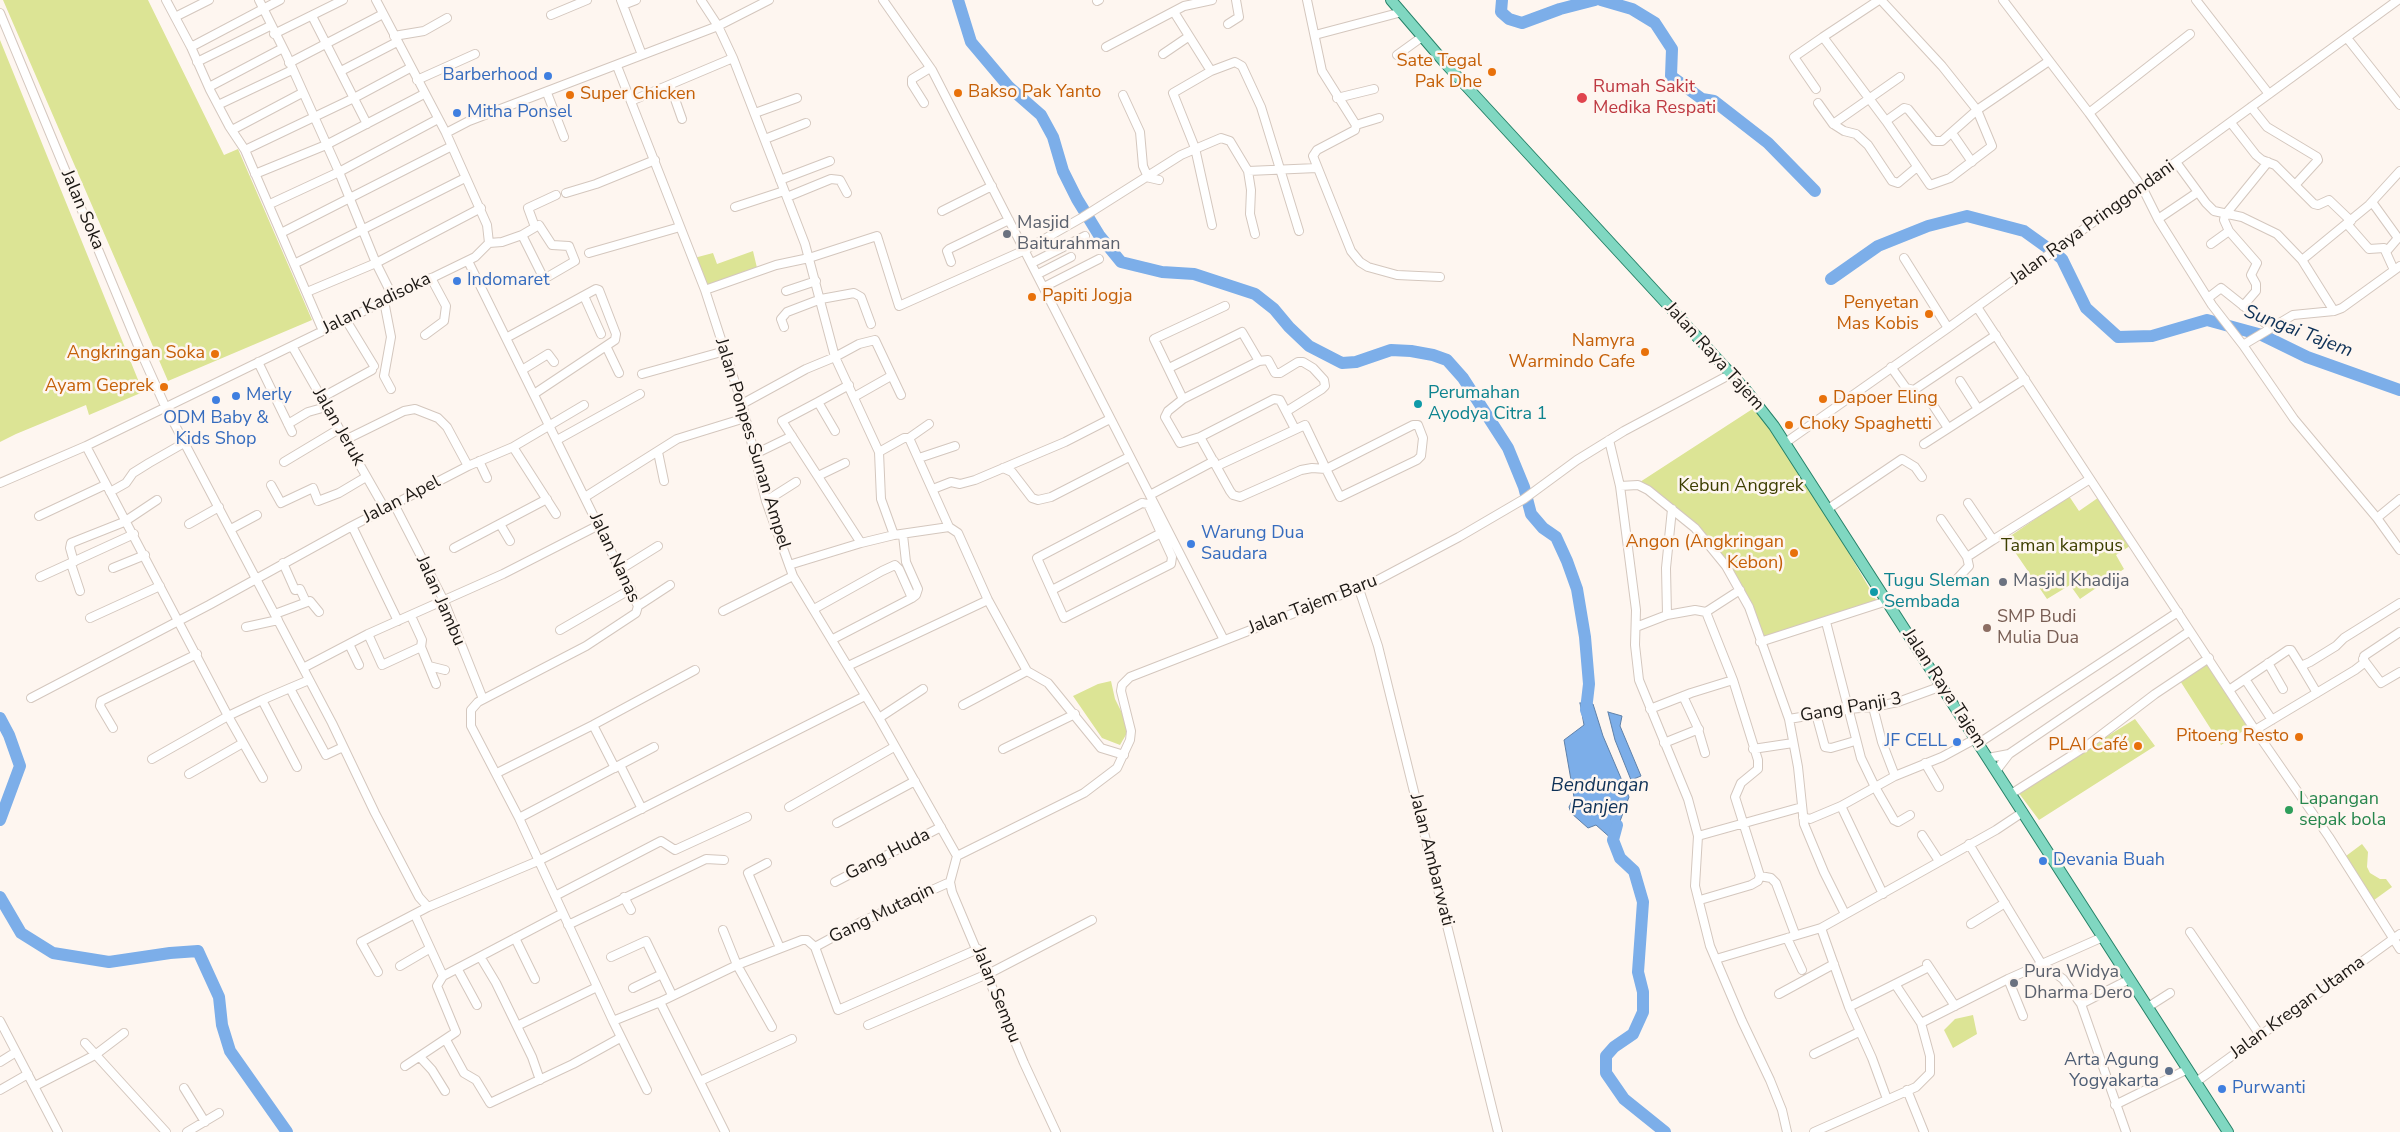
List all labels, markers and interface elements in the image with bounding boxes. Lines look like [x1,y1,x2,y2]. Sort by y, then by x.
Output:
place label: Sate Tegal Pak Dhe [1397,51,1482,94]
place label: Barberhood [443,65,538,87]
marker: Sate Tegal Pak Dhe [1486,66,1498,78]
marker: Barberhood [542,70,554,82]
place label: Rumah Sakit Medika Respati [1593,77,1716,120]
place label: Bakso Pak Yanto [968,82,1101,104]
place label: Super Chicken [580,84,696,106]
marker: Bakso Pak Yanto [952,87,964,99]
marker: Super Chicken [564,89,576,101]
marker: Rumah Sakit Medika Respati [1575,91,1589,105]
place label: Mitha Ponsel [467,102,572,124]
marker: Mitha Ponsel [451,107,463,119]
street label: Jalan Raya Pringgondani [2007,156,2179,290]
street label: Jalan Soka [56,167,108,253]
place label: Masjid Baiturahman [1017,213,1121,255]
marker: Masjid Baiturahman [1001,228,1013,240]
street label: Jalan Kadisoka [319,269,435,339]
place label: Indomaret [467,270,549,292]
marker: Indomaret [451,275,463,287]
place label: Papiti Jogja [1042,286,1132,308]
marker: Papiti Jogja [1026,291,1038,303]
place label: Penyetan Mas Kobis [1836,293,1919,336]
street label: Jalan Raya Tajem [1660,298,1768,416]
water label: Sungai Tajem [2240,301,2356,363]
marker: Penyetan Mas Kobis [1923,308,1935,320]
place label: Namyra Warmindo Cafe [1509,331,1635,374]
street label: Jalan Ponpes Sunan Ampel [710,336,794,552]
place label: Angkringan Soka [67,343,205,365]
marker: Namyra Warmindo Cafe [1639,346,1651,358]
marker: Angkringan Soka [209,348,221,360]
place label: Ayam Geprek [45,376,154,398]
marker: Ayam Geprek [158,381,170,393]
place label: Perumahan Ayodya Citra 1 [1428,383,1547,426]
street label: Jalan Jeruk [307,384,369,470]
place label: Merly [246,385,292,407]
place label: Dapoer Eling [1833,388,1938,410]
marker: Merly [230,390,242,402]
marker: Dapoer Eling [1817,393,1829,405]
marker: ODM Baby & Kids Shop [210,394,222,406]
marker: Perumahan Ayodya Citra 1 [1412,398,1424,410]
place label: ODM Baby & Kids Shop [163,408,269,450]
place label: Choky Spaghetti [1799,414,1932,436]
marker: Choky Spaghetti [1783,419,1795,431]
street label: Jalan Apel [360,471,444,529]
park label: Kebun Anggrek [1678,476,1804,498]
street label: Jalan Nanas [584,510,644,606]
place label: Warung Dua Saudara [1201,523,1304,566]
place label: Angon (Angkringan Kebon) [1625,532,1784,574]
park label: Taman kampus [2001,536,2123,558]
marker: Warung Dua Saudara [1185,538,1197,550]
marker: Angon (Angkringan Kebon) [1788,547,1800,559]
street label: Jalan Jambu [411,553,469,649]
street label: Jalan Tajem Baru [1246,571,1380,639]
place label: Tugu Sleman Sembada [1884,571,1990,614]
place label: Masjid Khadija [2013,571,2130,593]
marker: Masjid Khadija [1997,576,2009,588]
marker: Tugu Sleman Sembada [1868,586,1880,598]
place label: SMP Budi Mulia Dua [1997,607,2079,650]
marker: SMP Budi Mulia Dua [1981,622,1993,634]
street label: Jalan Raya Tajem [1897,625,1991,753]
street label: Gang Panji 3 [1799,688,1903,728]
place label: Pitoeng Resto [2176,726,2289,748]
place label: JF CELL [1885,731,1947,753]
marker: Pitoeng Resto [2293,731,2305,743]
place label: PLAI Café [2048,735,2128,757]
marker: JF CELL [1951,736,1963,748]
marker: PLAI Café [2132,740,2144,752]
water label: Bendungan Panjen [1551,775,1649,819]
place label: Lapangan sepak bola [2299,789,2386,832]
street label: Jalan Ambarwati [1404,792,1458,928]
marker: Lapangan sepak bola [2283,804,2295,816]
street label: Gang Huda [842,825,934,885]
place label: Devania Buah [2053,850,2165,872]
marker: Devania Buah [2037,855,2049,867]
street label: Gang Mutaqin [826,879,938,949]
street label: Jalan Sempu [967,944,1025,1046]
street label: Jalan Kregan Utama [2226,952,2370,1064]
place label: Pura Widya Dharma Dero [2024,962,2132,1004]
marker: Pura Widya Dharma Dero [2008,977,2020,989]
place label: Arta Agung Yogyakarta [2064,1050,2159,1092]
marker: Arta Agung Yogyakarta [2163,1065,2175,1077]
place label: Purwanti [2232,1078,2306,1100]
marker: Purwanti [2216,1083,2228,1095]

